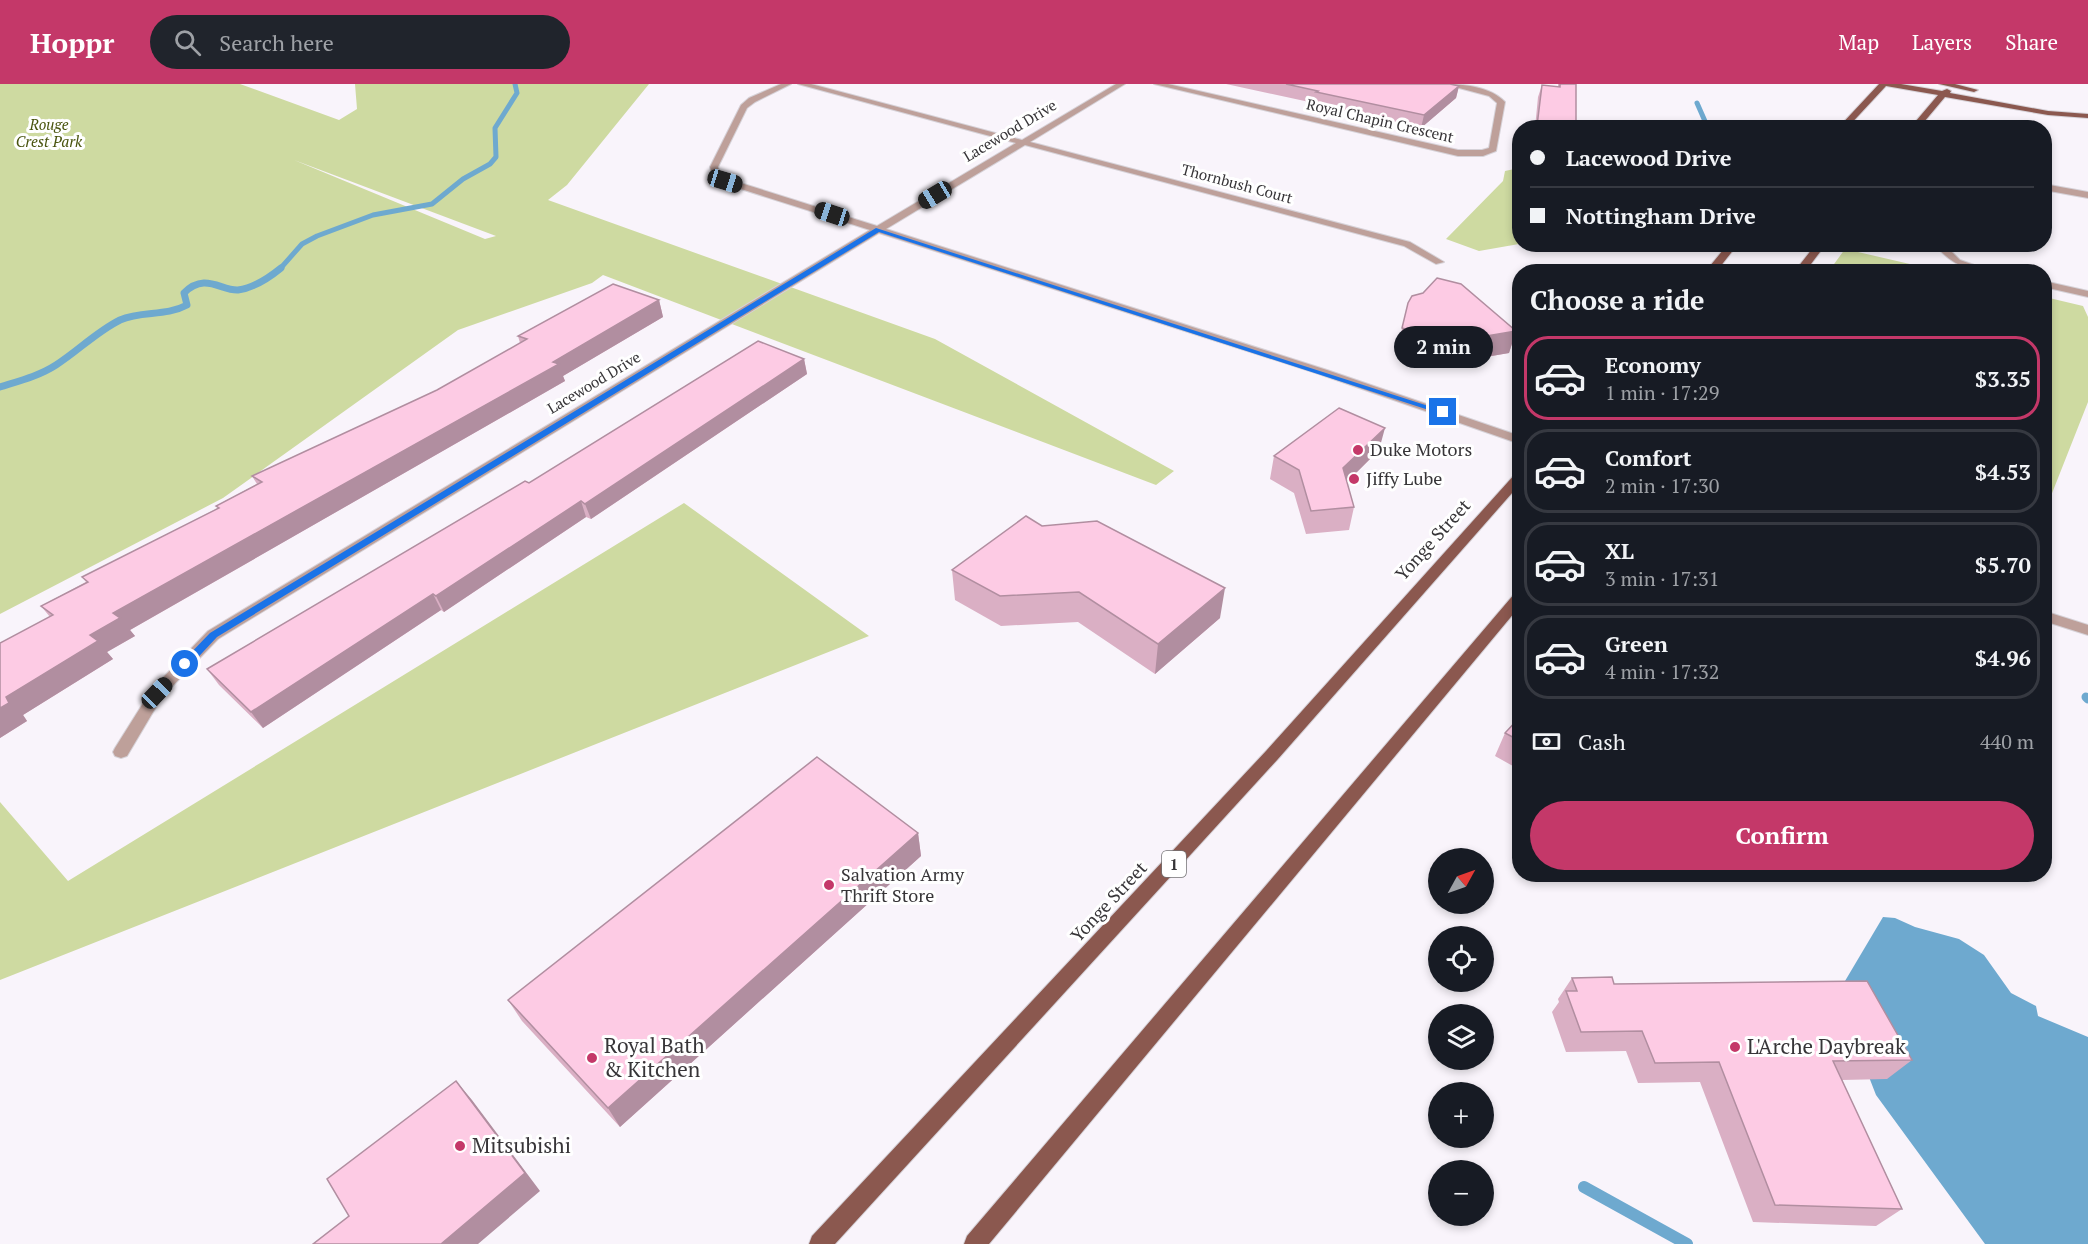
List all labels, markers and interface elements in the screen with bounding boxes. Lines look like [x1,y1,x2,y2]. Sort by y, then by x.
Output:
search box [150,15,570,69]
text: Hoppr [30,24,114,61]
icon: search [171,26,204,59]
text: Search here [219,28,334,57]
text: Map [1838,28,1879,56]
text: Layers [1912,28,1972,56]
text: Share [2005,28,2058,56]
street label: Royal Chapin Crescent [1305,93,1456,147]
street label: Lacewood Drive [959,94,1060,166]
park label: Rouge Crest Park [16,114,83,151]
text: Lacewood Drive [1566,143,1732,172]
street label: Thornbush Court [1179,159,1295,208]
car [705,167,745,195]
car [915,178,955,212]
car [812,200,852,228]
text: Nottingham Drive [1566,201,1756,230]
text: Choose a ride [1530,282,1705,318]
callout: 2 min [1394,325,1492,367]
text: 2 min [1416,333,1471,360]
street label: Lacewood Drive [543,346,644,418]
text: Economy [1605,350,1701,379]
icon: car [1533,351,1587,405]
text: $3.35 [1975,364,2031,393]
text: 1 min · 17:29 [1605,379,1719,406]
route end [1429,398,1456,425]
place label: Duke Motors [1370,437,1472,461]
marker: Duke Motors [1351,443,1365,457]
text: Comfort [1605,443,1691,472]
icon: car [1533,444,1587,498]
text: $4.53 [1975,457,2031,486]
place label: Jiffy Lube [1366,466,1442,490]
marker: Jiffy Lube [1347,472,1361,486]
text: 2 min · 17:30 [1605,472,1719,499]
street label: Yonge Street [1389,493,1475,585]
text: XL [1605,536,1634,565]
icon: car [1533,537,1587,591]
text: $5.70 [1975,550,2031,579]
text: 3 min · 17:31 [1605,565,1719,592]
text: Green [1605,629,1668,658]
icon: car [1533,630,1587,684]
text: $4.96 [1975,643,2031,672]
route start [171,650,198,677]
text: 4 min · 17:32 [1605,658,1719,685]
car [138,674,176,712]
icon: cash [1530,725,1563,758]
text: Cash [1578,727,1626,756]
text: 440 m [1980,728,2034,755]
button: Confirm [1530,801,2034,870]
north arrow [1428,848,1494,914]
map controls [1428,848,1494,1226]
road number: 1 [1162,851,1186,877]
street label: Yonge Street [1065,856,1152,947]
place label: Salvation Army Thrift Store [841,862,965,907]
marker: Salvation Army Thrift Store [822,878,836,892]
button: locate [1428,926,1494,992]
button: layers [1428,1004,1494,1070]
place label: Royal Bath & Kitchen [604,1031,705,1083]
place label: L'Arche Daybreak [1747,1032,1906,1060]
marker: L'Arche Daybreak [1728,1040,1742,1054]
marker: Royal Bath & Kitchen [585,1051,599,1065]
button: + [1428,1082,1494,1148]
place label: Mitsubishi [472,1131,571,1159]
marker: Mitsubishi [453,1139,467,1153]
button: − [1428,1160,1494,1226]

